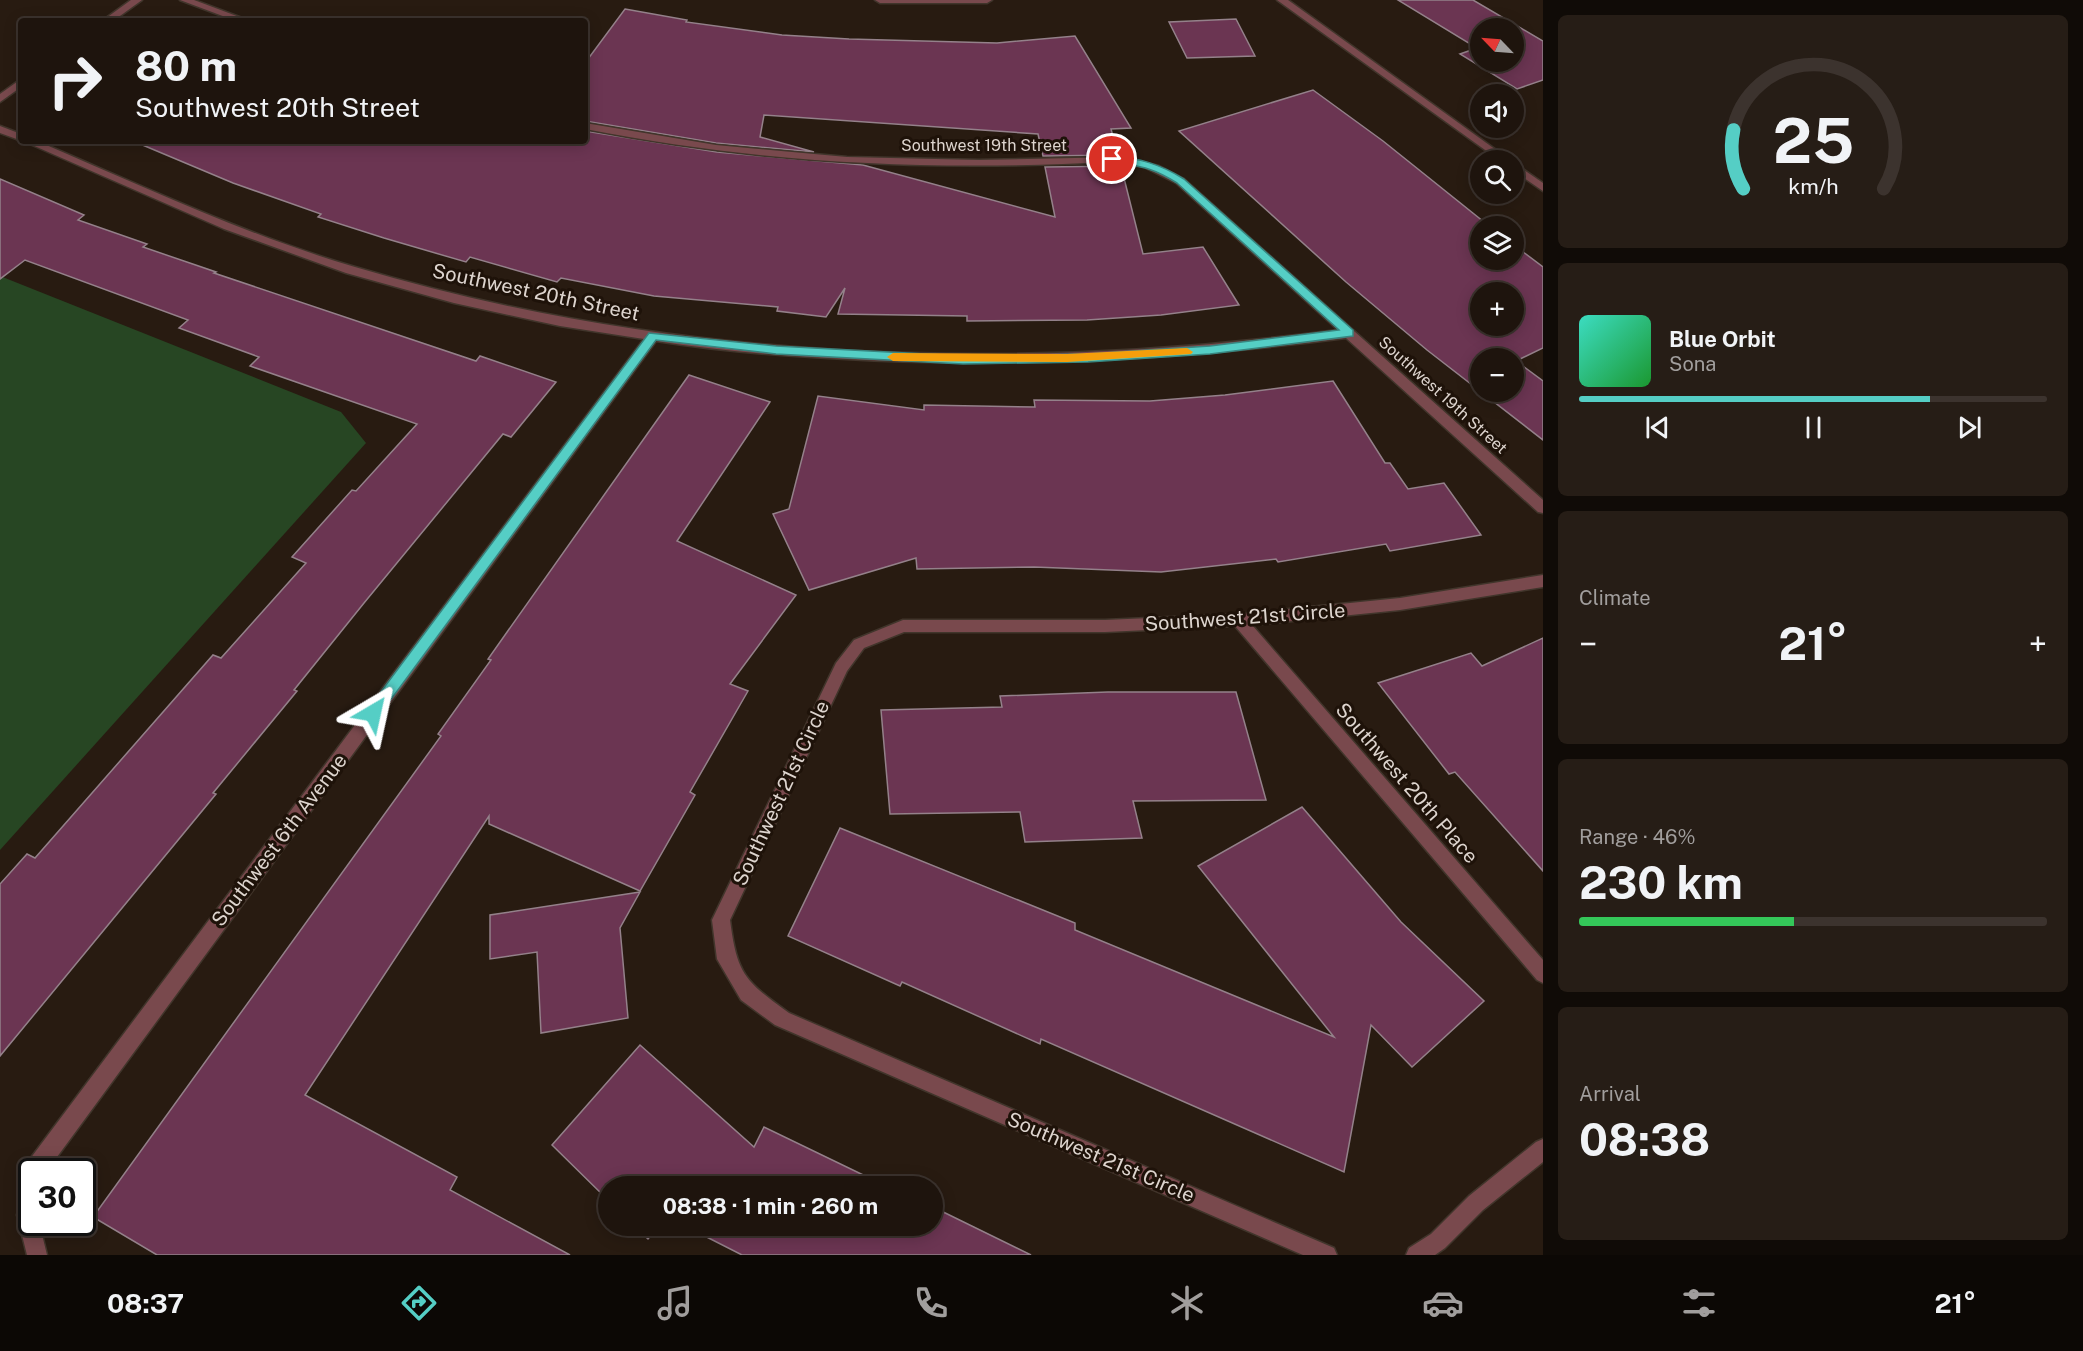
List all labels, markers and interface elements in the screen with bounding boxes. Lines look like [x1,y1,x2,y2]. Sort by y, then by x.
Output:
north arrow [1470,18,1524,72]
map controls [1470,18,1524,402]
text: 80 m [135,41,237,90]
icon: right [36,42,114,120]
button: sound [1470,84,1524,138]
text: Southwest 20th Street [135,91,420,123]
text: 25 [1772,104,1854,177]
pin [1086,133,1137,184]
street label: Southwest 19th Street [901,136,1067,155]
icon: arrive [1095,142,1128,175]
button: search [1470,150,1524,204]
text: km/h [1788,174,1838,199]
button: layers [1470,216,1524,270]
street label: Southwest 20th Street [430,258,642,326]
button: + [1470,282,1524,336]
text: Blue Orbit [1669,326,1776,352]
street label: Southwest 19th Street [1375,332,1511,458]
button: − [1470,348,1524,402]
text: Sona [1669,352,1716,376]
icon: previous [1641,411,1674,444]
icon: pause [1797,411,1830,444]
icon: next [1953,411,1986,444]
text: Climate [1579,586,1651,610]
street label: Southwest 21st Circle [1144,598,1346,636]
text: 21° [1778,617,1848,670]
text: − [1579,625,1597,663]
text: + [2029,625,2047,663]
position arrow [341,681,405,745]
street label: Southwest 21st Circle [728,697,834,889]
street label: Southwest 20th Place [1331,698,1483,868]
street label: Southwest 6th Avenue [206,749,352,931]
text: Range · 46% [1579,825,1696,849]
text: 230 km [1579,856,1743,909]
text: Arrival [1579,1082,1641,1106]
street label: Southwest 21st Circle [1004,1107,1198,1207]
text: 08:38 [1579,1113,1710,1166]
speed limit sign: 30 [18,1158,96,1236]
text: 08:38 · 1 min · 260 m [663,1193,878,1219]
icon: directions [398,1282,440,1324]
icon: music [654,1282,696,1324]
icon: phone [910,1282,952,1324]
icon: climate [1166,1282,1208,1324]
icon: car [1422,1282,1464,1324]
icon: filters [1678,1282,1720,1324]
text: 08:37 [107,1287,184,1319]
text: 21° [1934,1287,1976,1319]

